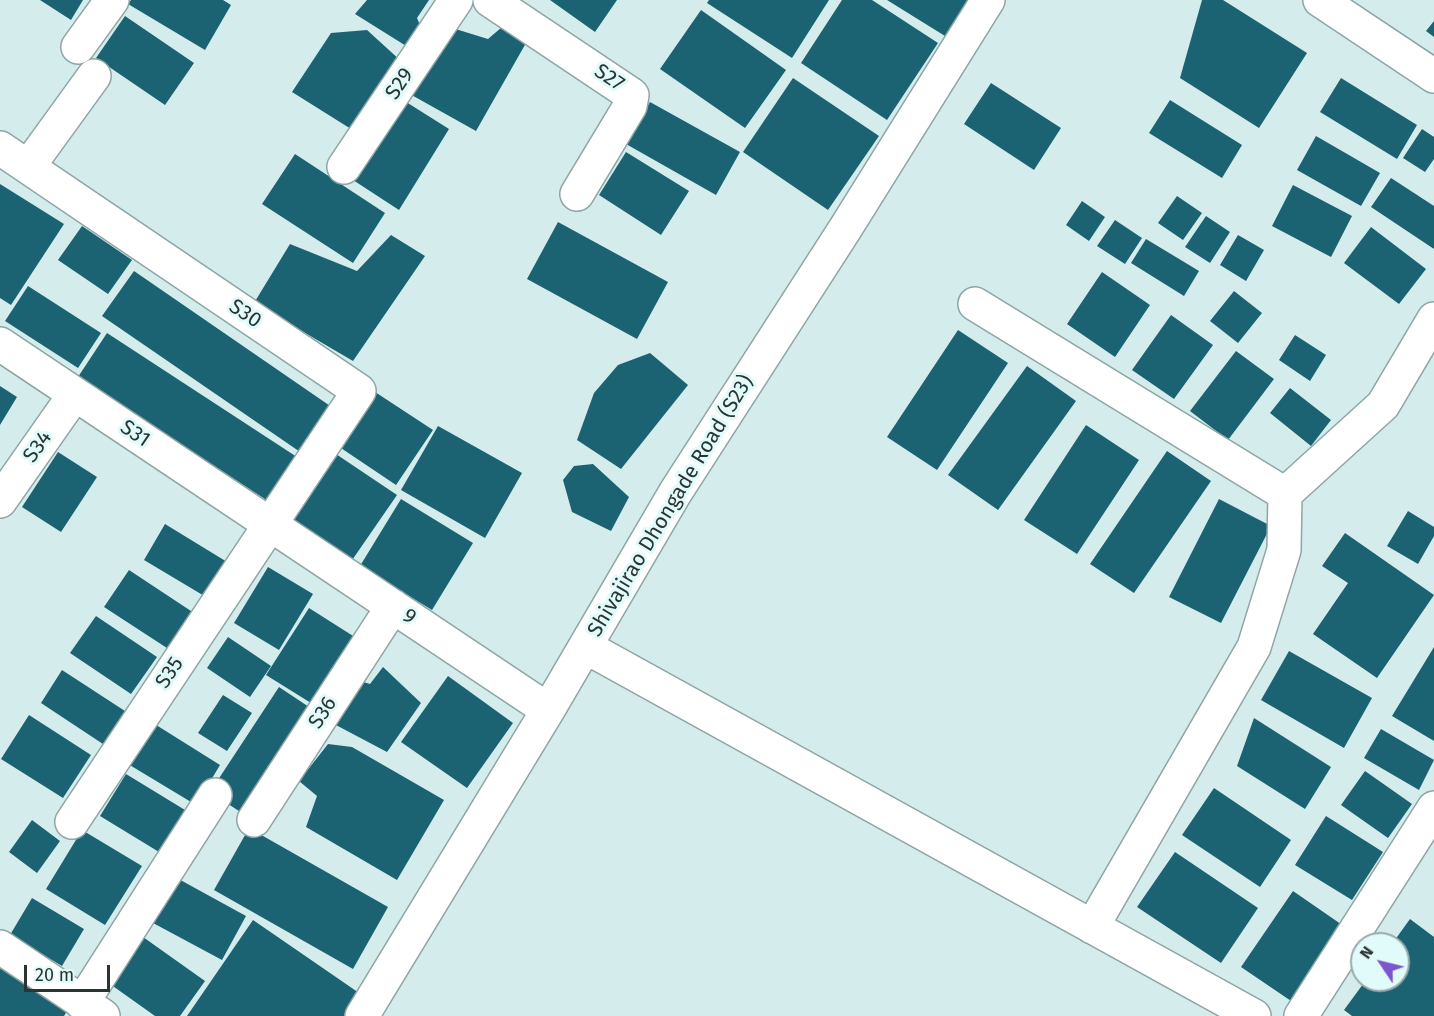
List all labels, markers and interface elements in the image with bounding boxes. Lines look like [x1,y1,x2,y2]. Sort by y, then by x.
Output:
street label: S27 [589,59,629,97]
street label: S29 [380,64,420,104]
street label: S30 [224,294,266,334]
street label: Shivajirao Dhongade Road (S23) [583,371,759,641]
street label: S31 [115,415,155,453]
street label: S34 [18,426,58,468]
street label: 9 [397,603,421,631]
street label: S35 [151,653,189,693]
street label: S36 [303,692,343,734]
north arrow [1350,932,1410,992]
text: N [1356,943,1377,962]
scale bar [27,953,112,991]
text: 20 m [35,964,74,986]

